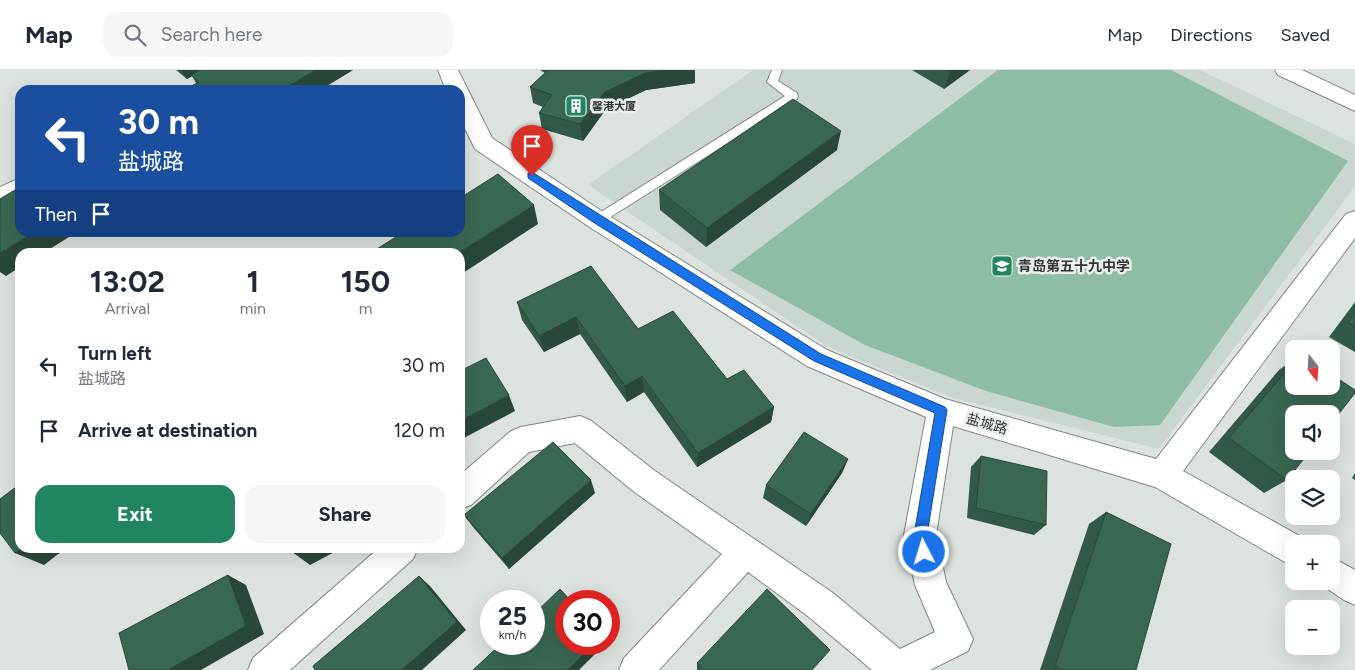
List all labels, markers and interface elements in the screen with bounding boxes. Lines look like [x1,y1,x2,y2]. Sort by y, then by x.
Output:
search box [103,12,453,57]
text: Map [25,20,73,49]
icon: search [121,21,149,49]
text: Search here [161,23,262,46]
text: Map [1107,24,1142,46]
text: Directions [1170,24,1252,46]
text: Saved [1280,24,1330,46]
building icon: 馨港大厦 [564,94,588,118]
place label: 馨港大厦 [592,100,636,113]
text: 30 m [118,101,199,143]
icon: left [35,105,100,170]
pin [511,125,553,176]
icon: arrive [518,132,546,160]
text: 盐城路 [118,148,184,175]
icon: arrive [87,200,115,228]
text: Then [35,203,77,226]
school or university icon: 青岛第五十九中学 [990,254,1014,278]
place label: 青岛第五十九中学 [1018,258,1130,275]
text: 13:02 [90,263,165,300]
text: 1 [246,263,259,300]
text: 150 [341,263,390,300]
text: Arrival [105,299,150,318]
text: min [240,299,266,318]
text: m [359,299,372,318]
north arrow [1285,340,1340,395]
map controls [1285,340,1340,655]
text: Turn left [78,342,152,365]
icon: left [35,352,63,380]
text: 30 m [402,354,445,377]
text: 盐城路 [78,369,126,388]
button: sound [1285,405,1340,460]
street label: 盐城路 [964,410,1010,438]
icon: arrive [35,417,63,445]
text: Arrive at destination [78,419,257,442]
text: 120 m [393,419,445,442]
button: layers [1285,470,1340,525]
button: Exit [35,485,235,543]
button: Share [245,485,445,543]
position arrow [897,525,949,577]
button: + [1285,535,1340,590]
speed limit sign: 30 [555,590,620,655]
button: − [1285,600,1340,655]
text: 25 [498,601,527,631]
text: km/h [499,628,526,642]

